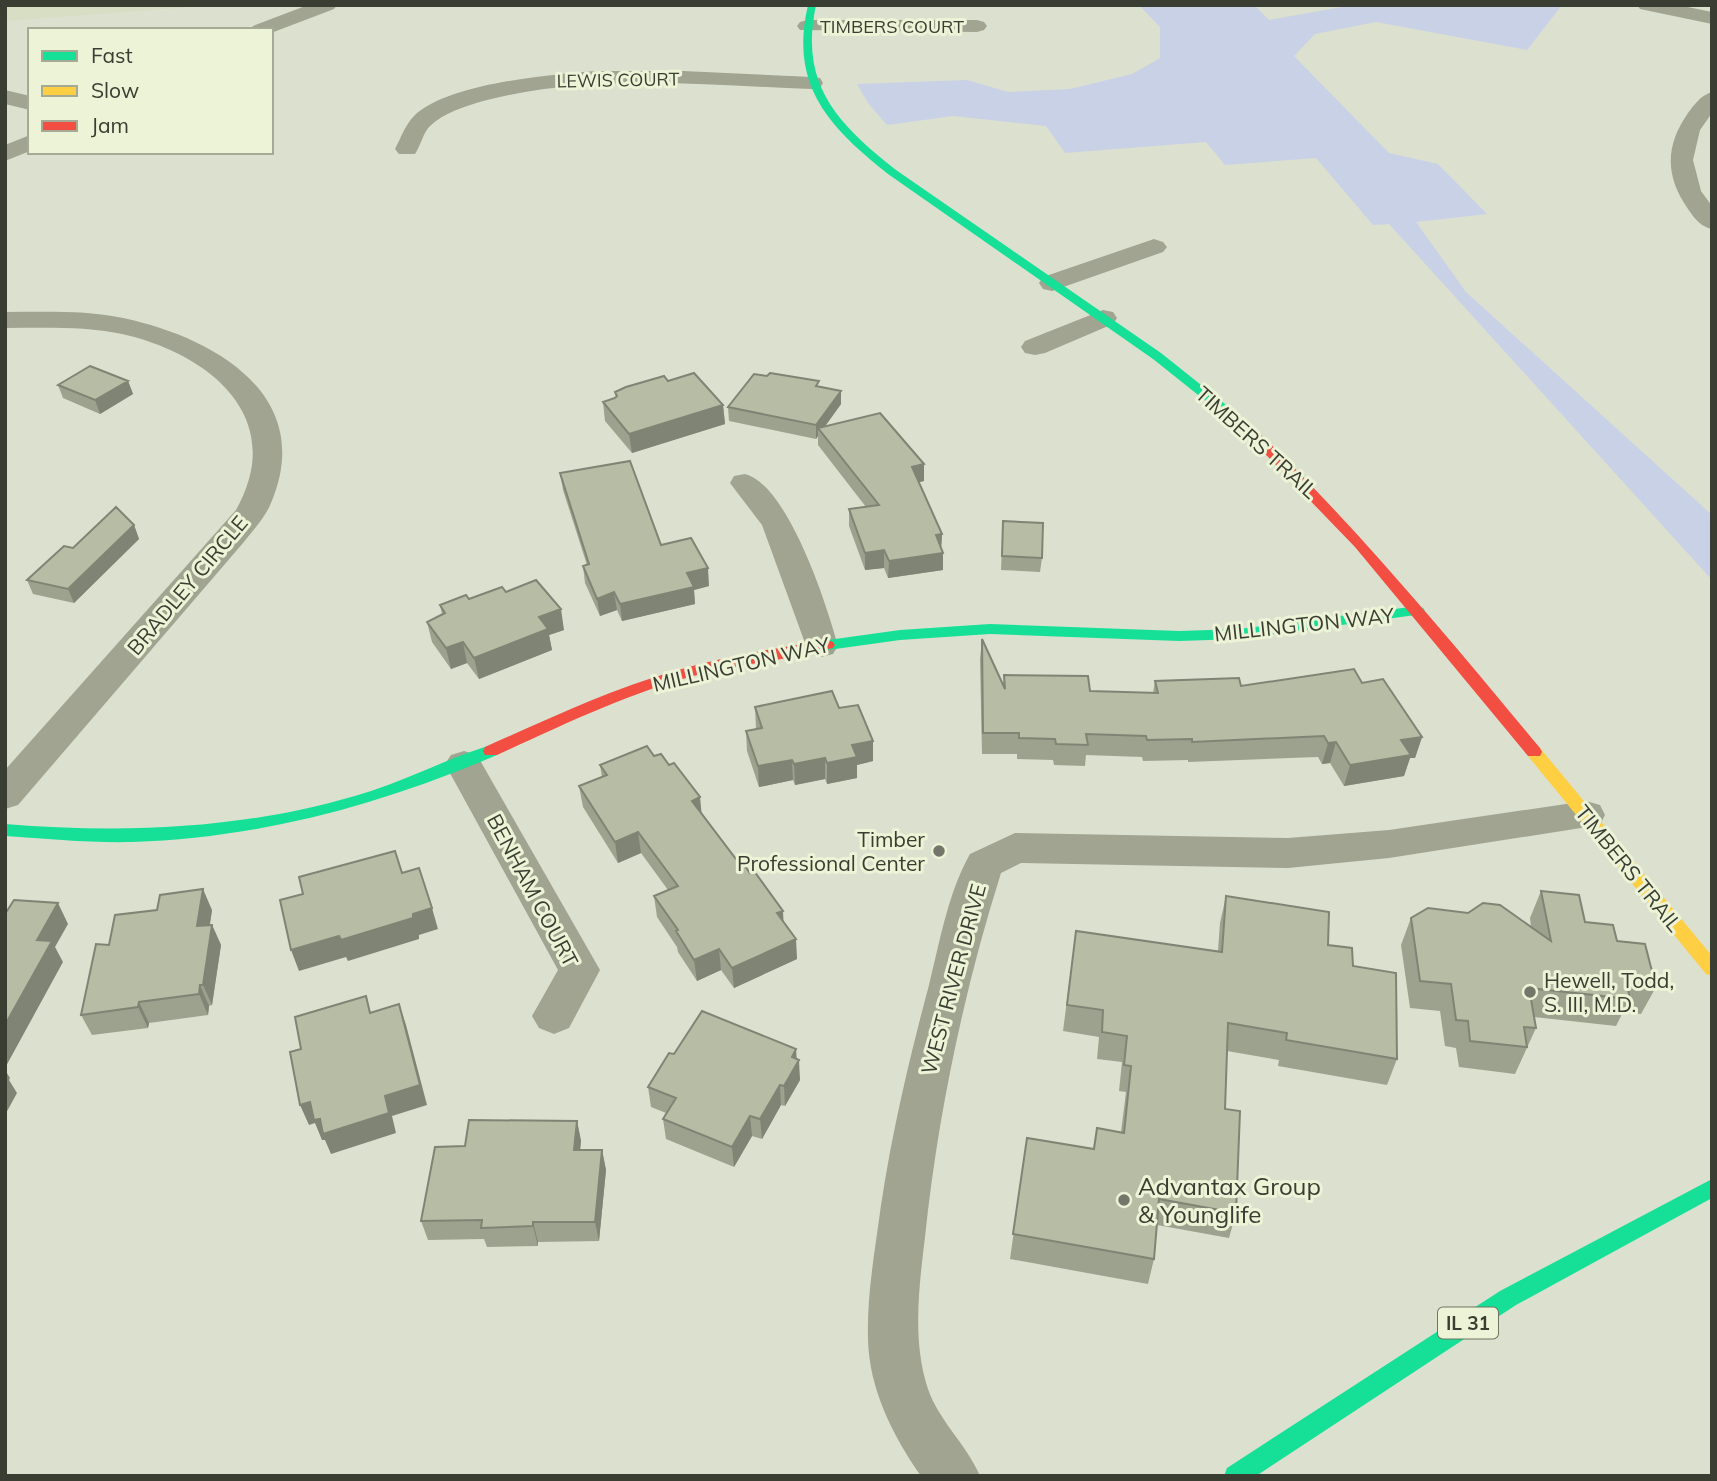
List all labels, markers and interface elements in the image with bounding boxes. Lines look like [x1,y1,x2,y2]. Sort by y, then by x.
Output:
street label: TIMBERS COURT [820,15,964,38]
legend [28,28,273,154]
text: Fast [91,42,133,68]
street label: LEWIS COURT [556,67,680,93]
text: Slow [91,77,139,103]
text: Jam [91,112,129,138]
street label: TIMBERS TRAIL [1191,380,1324,504]
street label: BRADLEY CIRCLE [121,510,253,660]
street label: MILLINGTON WAY [1213,602,1395,646]
street label: MILLINGTON WAY [650,631,832,697]
street label: TIMBERS TRAIL [1570,800,1688,937]
street label: BENHAM COURT [482,809,584,971]
place label: Timber Professional Center [737,826,925,876]
marker: Timber Professional Center [931,843,947,859]
street label: WEST RIVER DRIVE [915,881,991,1077]
place label: Hewell, Todd, S. III, M.D. [1544,967,1674,1017]
marker: Hewell, Todd, S. III, M.D. [1522,984,1538,1000]
place label: Advantax Group & Younglife [1138,1171,1321,1229]
marker: Advantax Group & Younglife [1116,1192,1132,1208]
road number: IL 31 [1438,1308,1498,1338]

